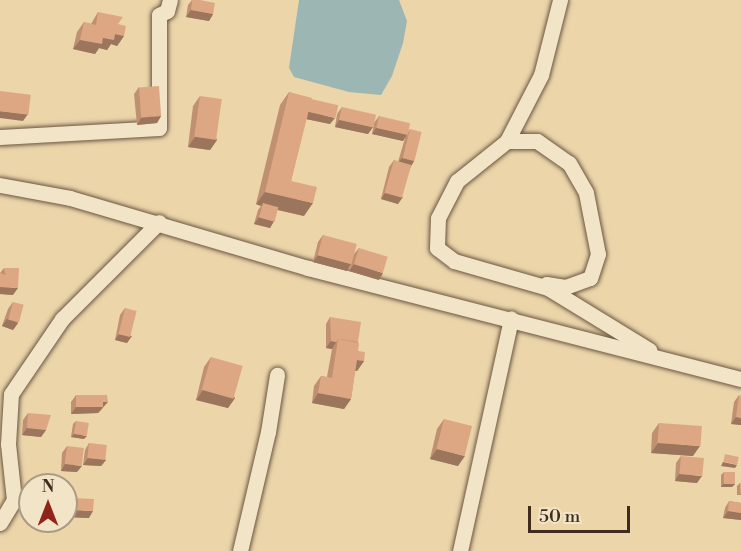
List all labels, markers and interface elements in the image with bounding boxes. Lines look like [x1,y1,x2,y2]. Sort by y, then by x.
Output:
north arrow [18,473,78,533]
text: N [42,477,54,497]
scale bar [531,494,633,532]
text: 50 m [539,505,580,528]

